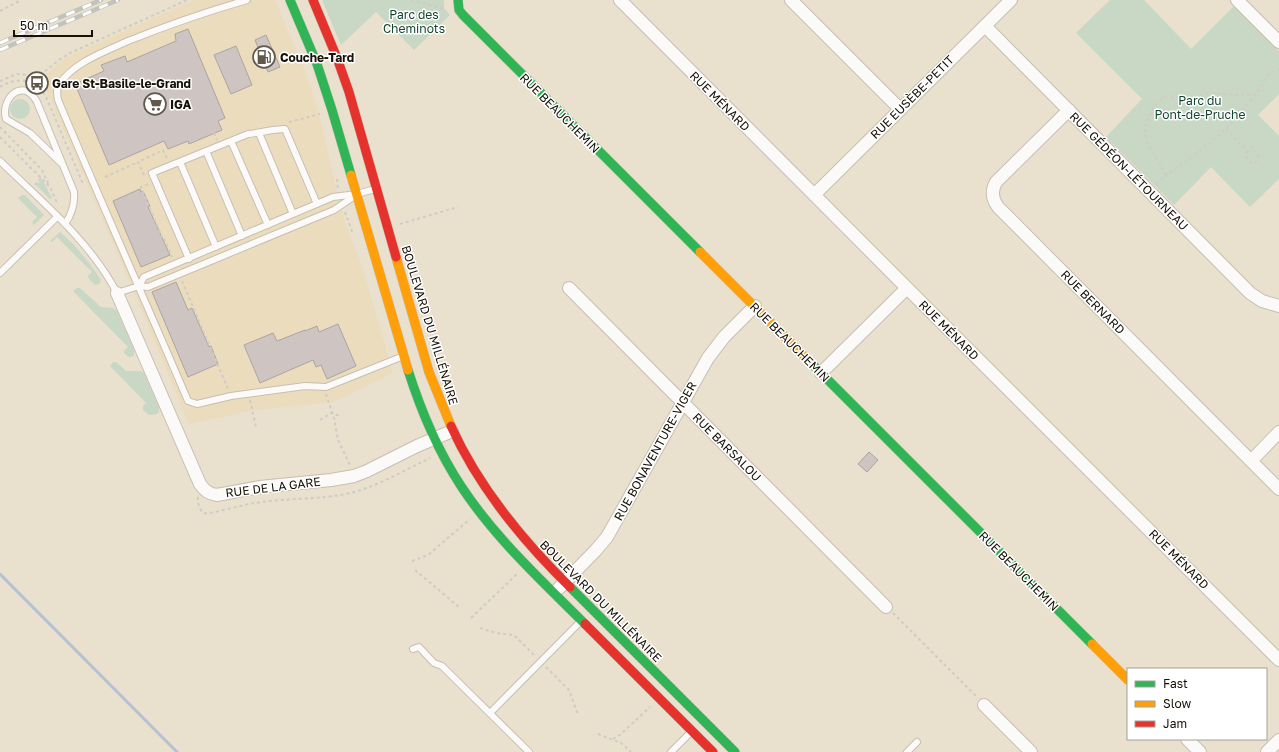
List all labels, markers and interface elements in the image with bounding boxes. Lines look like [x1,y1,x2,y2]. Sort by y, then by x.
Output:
park label: Parc des Cheminots [383,7,445,36]
scale bar [14,12,92,38]
text: 50 m [20,18,48,33]
fuel station icon: Couche-Tard [251,44,277,70]
place label: Couche-Tard [280,50,354,65]
street label: RUE EUSÈBE-PETIT [867,52,957,142]
street label: RUE MÉNARD [687,68,753,134]
bus stop icon: Gare St-Basile-le-Grand [24,70,50,96]
street label: RUE BEAUCHEMIN [517,70,603,156]
place label: Gare St-Basile-le-Grand [52,76,191,91]
supermarket icon: IGA [142,91,168,117]
park label: Parc du Pont-de-Pruche [1155,93,1245,122]
place label: IGA [170,97,192,112]
street label: RUE GÉDÉON-LÉTOURNEAU [1067,109,1191,233]
street label: BOULEVARD DU MILLÉNAIRE [399,243,461,407]
street label: RUE BERNARD [1058,267,1128,337]
street label: RUE MÉNARD [916,297,982,363]
street label: RUE BEAUCHEMIN [747,299,833,385]
street label: RUE BONAVENTURE-VIGER [610,379,700,523]
street label: RUE BARSALOU [690,410,764,484]
street label: RUE DE LA GARE [225,474,321,500]
street label: RUE MÉNARD [1146,526,1212,592]
street label: RUE BEAUCHEMIN [976,528,1062,614]
street label: BOULEVARD DU MILLÉNAIRE [537,537,665,665]
legend [1127,668,1267,740]
text: Fast [1163,676,1188,691]
text: Slow [1163,696,1191,711]
text: Jam [1163,716,1187,731]

